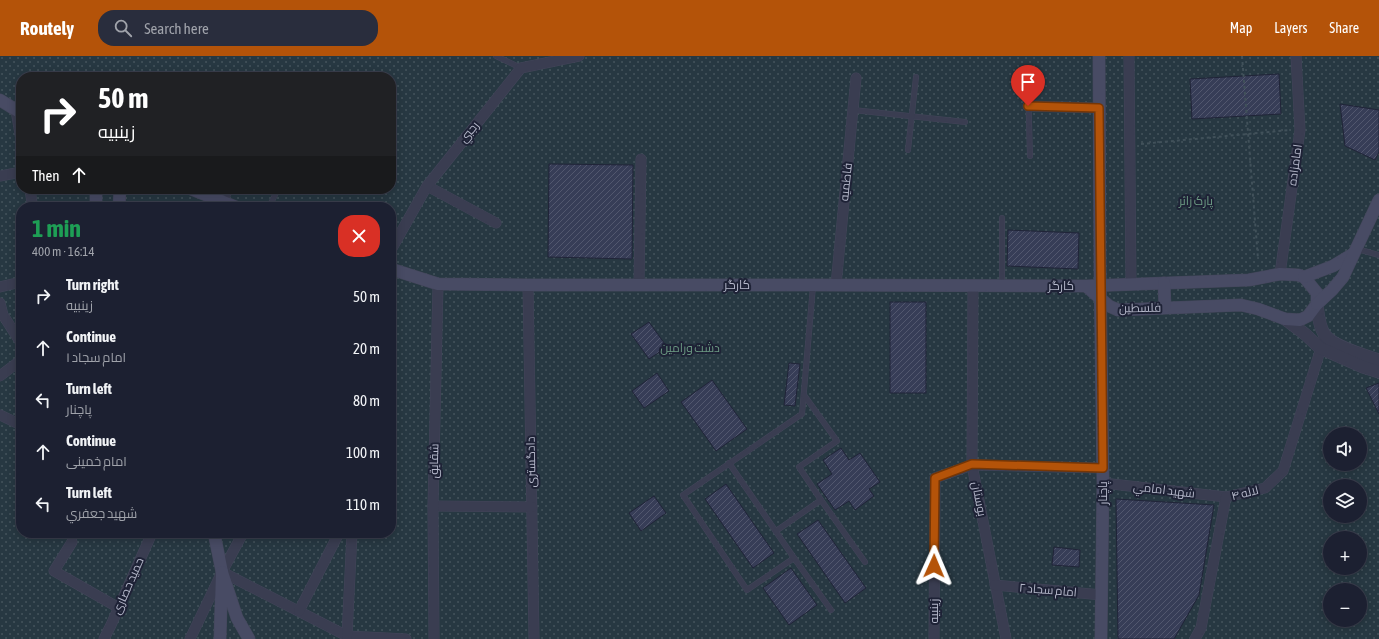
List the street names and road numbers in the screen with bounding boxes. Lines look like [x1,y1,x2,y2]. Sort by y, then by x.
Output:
street label: رجبي [456,119,484,147]
street label: امامزاده [1285,143,1305,187]
street label: فاطميه [837,162,855,202]
street label: کارگر [723,278,750,292]
street label: کارگر [1047,279,1074,293]
street label: فلسطین [1119,301,1161,315]
street label: دادگستری [524,436,538,488]
street label: شقايق [427,443,441,479]
street label: شهيد امامي [1132,479,1196,504]
street label: بوستان [969,480,989,518]
street label: پاچنار [1096,480,1112,506]
street label: لاله ۴ [1230,483,1260,503]
street label: حمید حصاری [109,555,147,617]
street label: امام سجاد ۲ [1018,580,1078,601]
street label: زينبيه [927,599,941,623]

